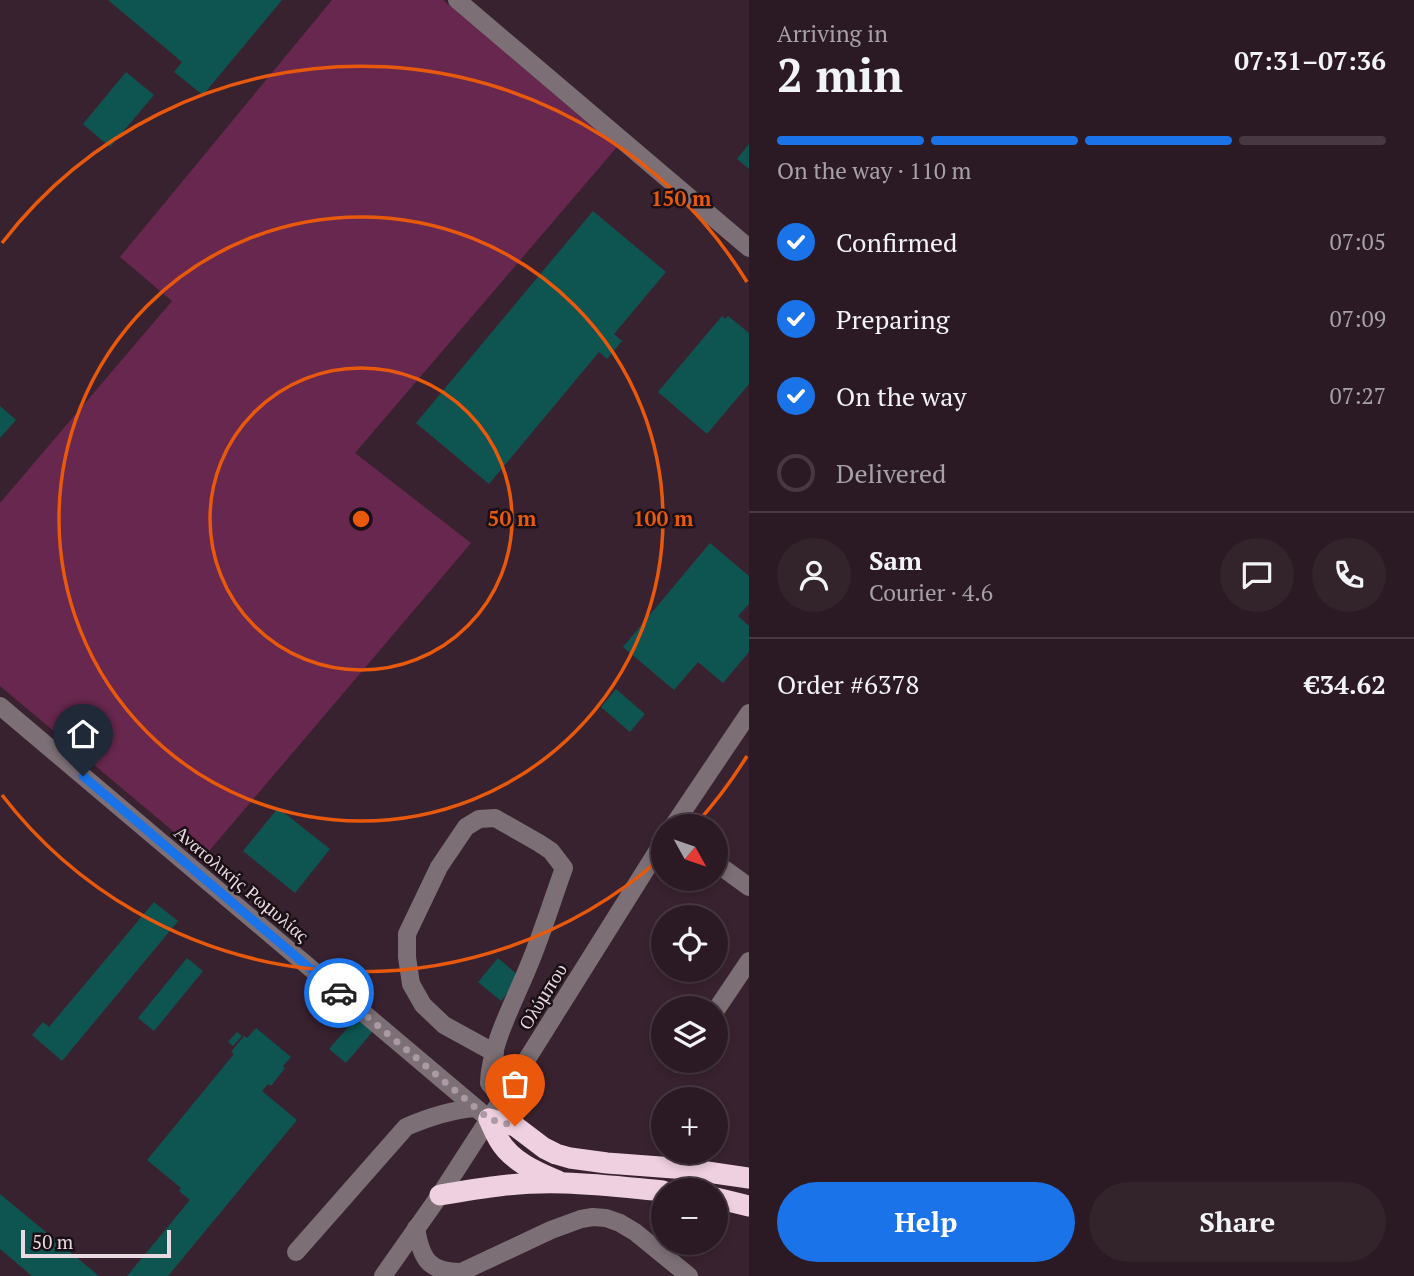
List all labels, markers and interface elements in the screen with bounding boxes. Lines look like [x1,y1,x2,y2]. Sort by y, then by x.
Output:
text: Arriving in [777,18,888,49]
text: 07:31–07:36 [1234,43,1386,77]
text: 2 min [777,44,903,105]
text: On the way · 110 m [777,155,971,186]
text: 150 m [651,184,712,212]
icon: check [777,223,815,261]
text: Confirmed [836,225,957,259]
text: 07:05 [1329,226,1386,257]
icon: check [777,300,815,338]
text: Preparing [836,302,949,336]
text: 07:09 [1329,303,1386,334]
icon: check [777,377,815,415]
text: On the way [836,379,967,413]
text: 07:27 [1329,380,1386,411]
text: Delivered [836,456,946,490]
text: 50 m [488,504,537,532]
text: 100 m [633,504,694,532]
centre of rings [349,507,373,531]
button: person [777,538,851,612]
button: chat [1220,538,1294,612]
button: phone [1312,538,1386,612]
text: Sam [869,543,922,577]
text: Courier · 4.6 [869,577,993,608]
text: Order #6378 [777,667,919,701]
text: €34.62 [1305,667,1386,701]
pin [53,704,113,776]
icon: home [64,715,102,753]
north arrow [651,814,728,891]
map controls [651,814,728,1255]
street label: Ανατολικής Ρωμυλίας [169,819,315,947]
button: locate [651,905,728,982]
courier [304,958,374,1028]
street label: Ολύμπου [512,958,572,1034]
icon: car [320,974,358,1012]
button: layers [651,996,728,1073]
pin [485,1054,545,1126]
icon: bag [496,1065,534,1103]
button: + [651,1087,728,1164]
button: − [651,1178,728,1255]
button: Help [777,1182,1075,1262]
button: Share [1089,1182,1386,1262]
scale bar [21,1227,172,1259]
text: 50 m [32,1229,73,1254]

